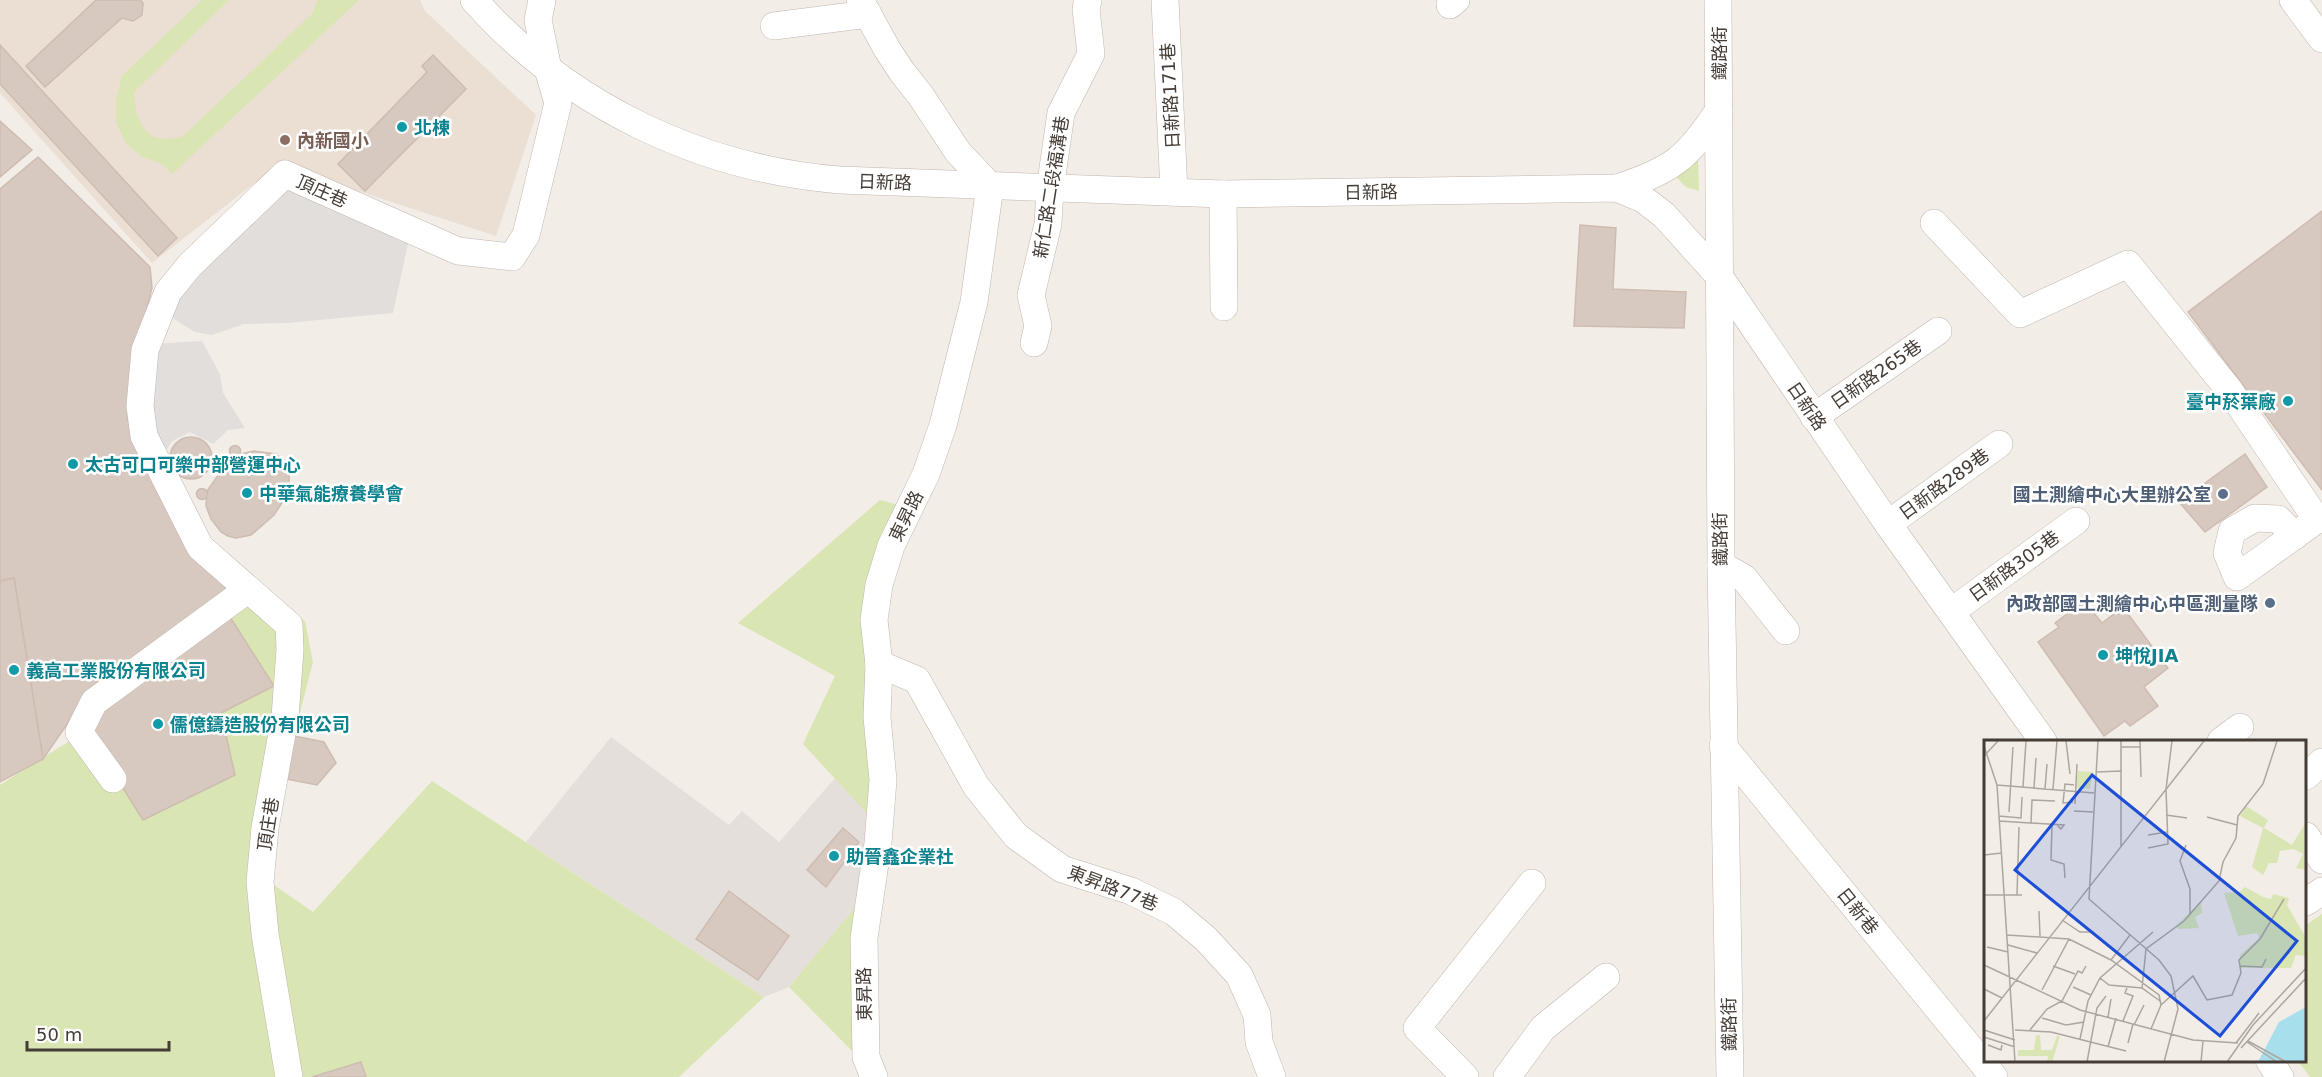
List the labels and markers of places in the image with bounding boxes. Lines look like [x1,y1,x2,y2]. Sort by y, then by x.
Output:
place label: 北棟 [414,117,450,138]
marker: 北棟 [395,120,409,134]
place label: 內新國小 [297,130,369,151]
marker: 內新國小 [278,133,292,147]
place label: 臺中菸葉廠 [2186,391,2276,412]
marker: 臺中菸葉廠 [2281,394,2295,408]
place label: 太古可口可樂中部營運中心 [85,454,301,475]
marker: 太古可口可樂中部營運中心 [66,457,80,471]
place label: 中華氣能療養學會 [259,483,404,504]
place label: 國土測繪中心大里辦公室 [2013,484,2211,505]
marker: 中華氣能療養學會 [240,486,254,500]
marker: 國土測繪中心大里辦公室 [2216,487,2230,501]
place label: 內政部國土測繪中心中區測量隊 [2006,593,2258,614]
marker: 內政部國土測繪中心中區測量隊 [2263,596,2277,610]
place label: 坤悅JIA [2115,645,2178,666]
marker: 坤悅JIA [2096,648,2110,662]
place label: 義高工業股份有限公司 [26,660,206,681]
marker: 義高工業股份有限公司 [7,663,21,677]
place label: 儒億鑄造股份有限公司 [170,714,350,735]
marker: 儒億鑄造股份有限公司 [151,717,165,731]
place label: 助晉鑫企業社 [846,846,954,867]
marker: 助晉鑫企業社 [827,849,841,863]

